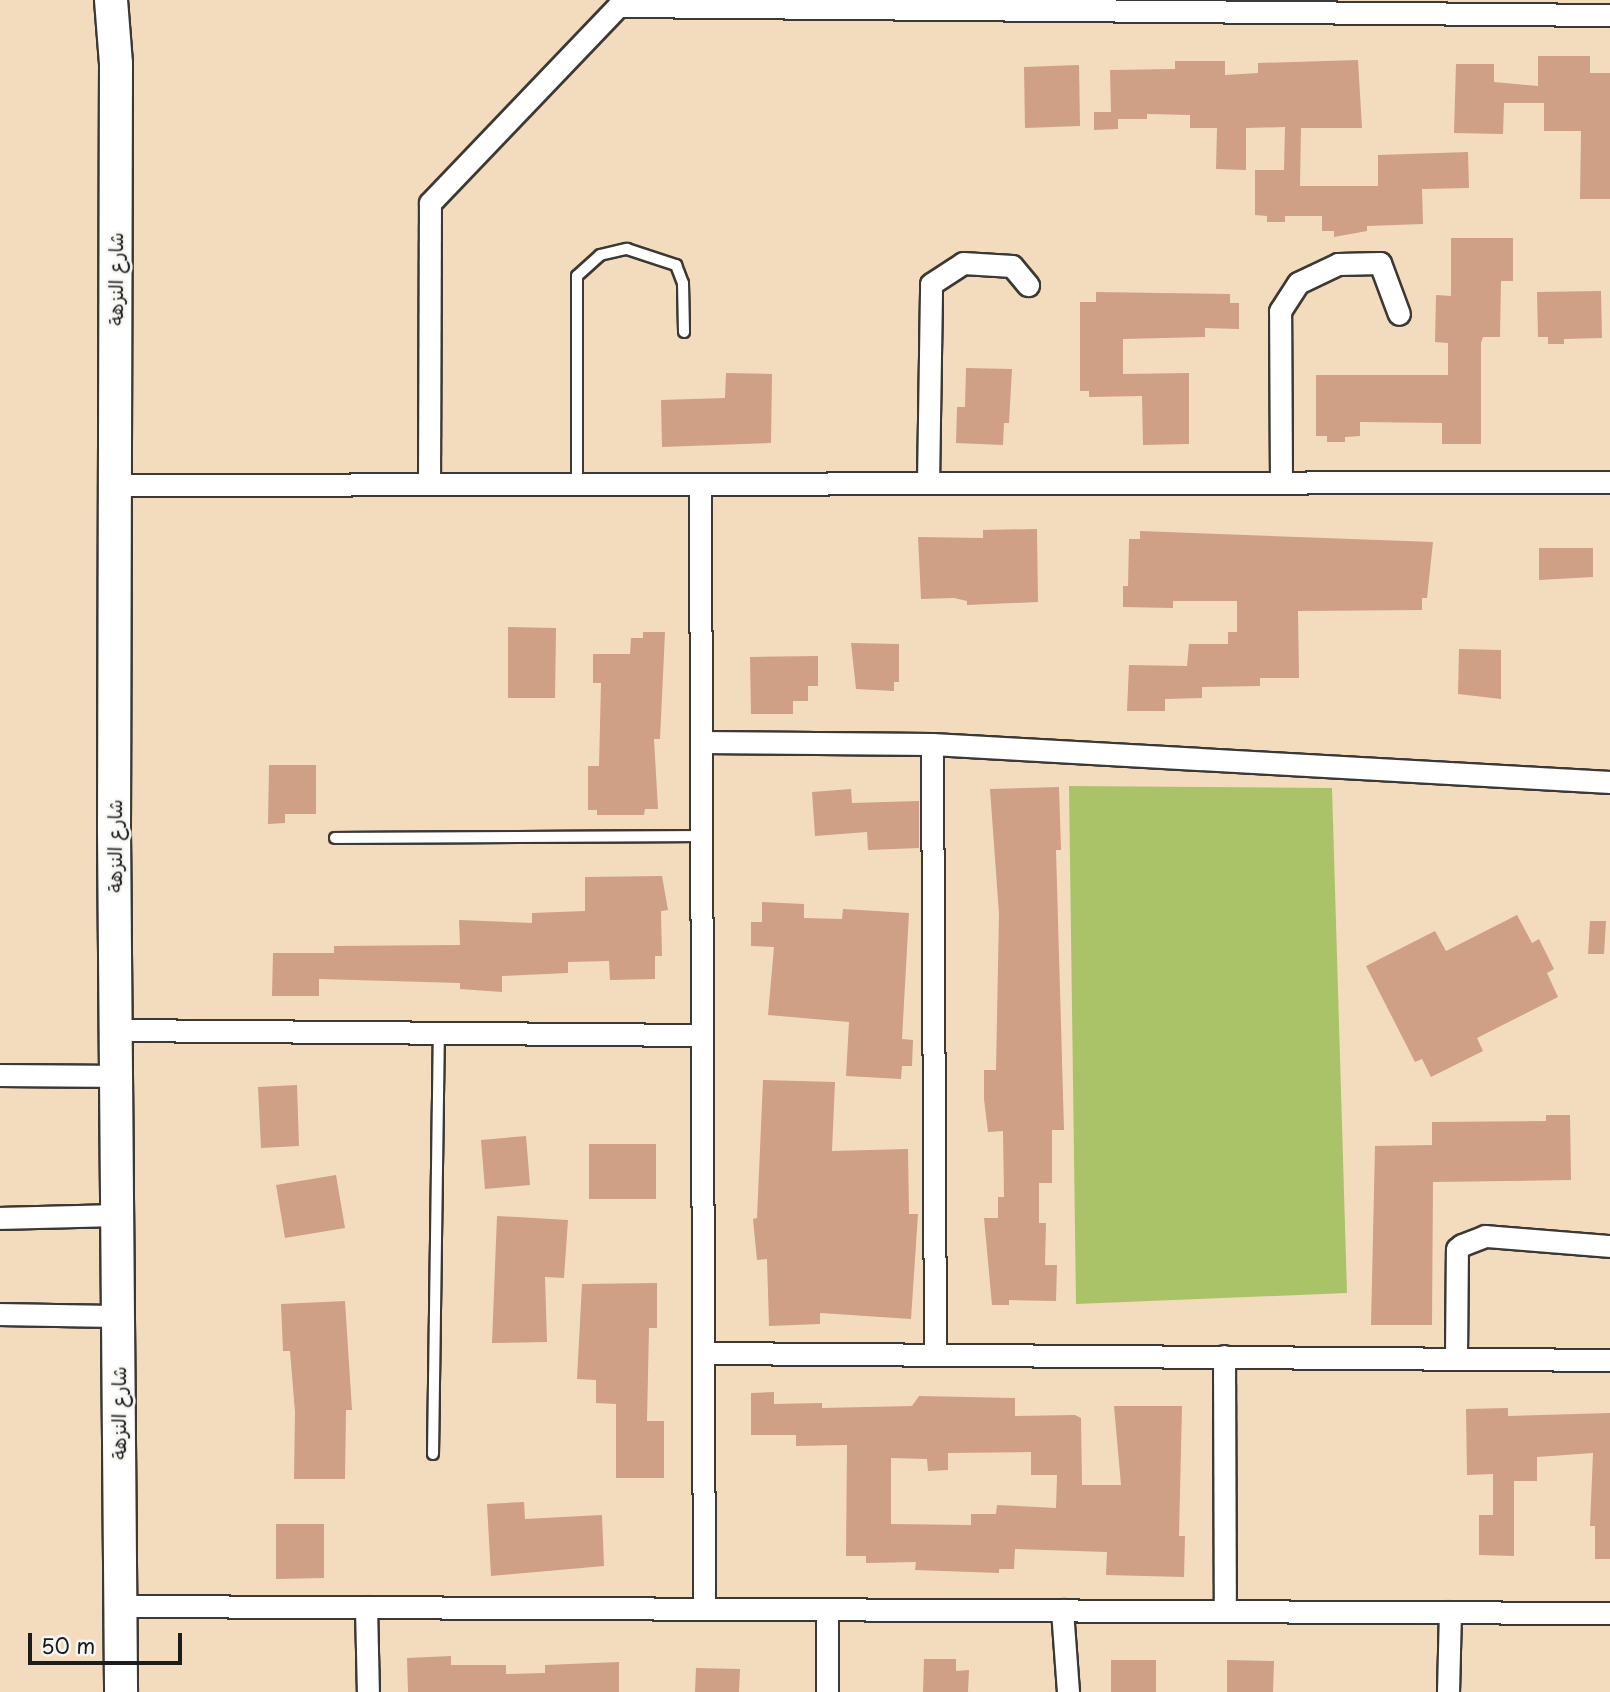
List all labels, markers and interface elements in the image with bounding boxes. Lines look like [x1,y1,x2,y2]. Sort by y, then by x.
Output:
street label: شارع النزهة [105,232,127,326]
street label: شارع النزهة [104,799,126,893]
street label: شارع النزهة [108,1366,130,1460]
scale bar [32,1618,186,1662]
text: 50 m [41,1629,95,1661]

